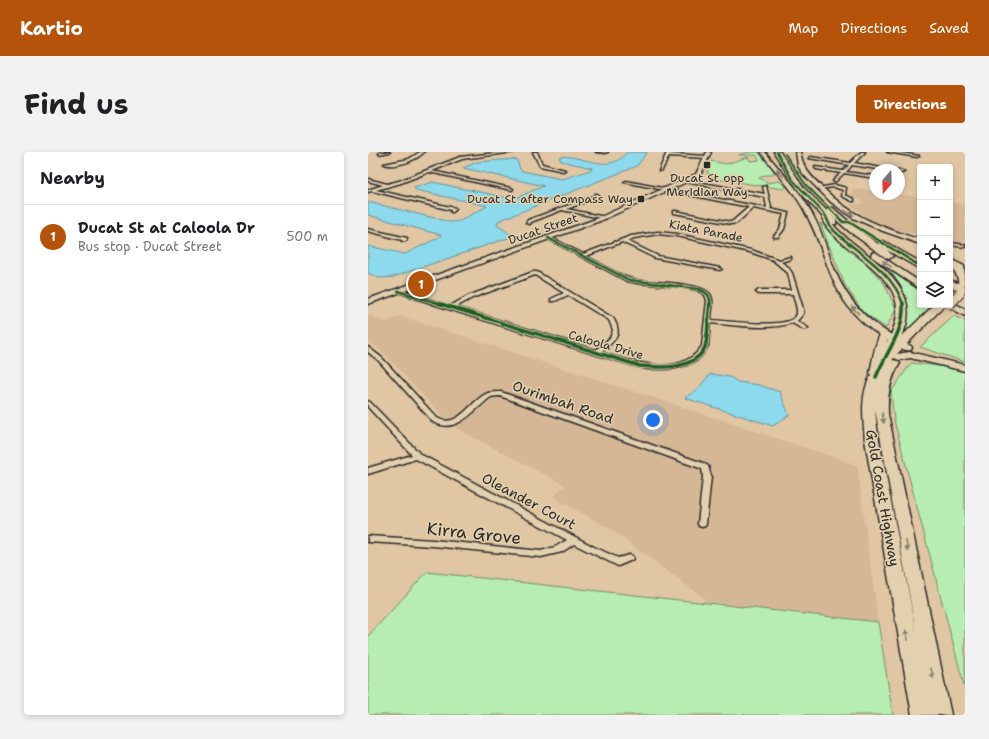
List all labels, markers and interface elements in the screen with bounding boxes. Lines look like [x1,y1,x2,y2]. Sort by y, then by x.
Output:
text: Kartio [20,16,83,41]
text: Map [789,19,819,37]
text: Directions [841,19,907,37]
text: Saved [929,19,969,37]
text: Find us [24,85,129,123]
button: Directions [856,85,965,123]
marker: Ducat St opp Meridian Way [702,160,712,170]
north arrow [869,164,905,200]
map controls [917,164,953,308]
button: + [917,164,953,200]
text: Nearby [40,167,105,189]
one-way arrow [775,168,784,179]
place label: Ducat St opp Meridian Way [666,170,748,200]
place label: Ducat St after Compass Way [467,191,633,207]
marker: Ducat St after Compass Way [636,194,646,204]
button: − [917,200,953,236]
street label: Ducat Street [506,210,580,248]
one-way arrow [843,210,854,217]
street label: Kiata Parade [668,216,744,246]
text: Ducat St at Caloola Dr [78,218,255,238]
text: 1 [50,228,56,245]
text: 500 m [286,228,328,245]
button: locate [917,236,953,272]
text: Bus stop · Ducat Street [78,238,222,255]
one-way arrow [882,260,893,268]
pin: 1 [408,269,434,299]
button: layers [917,272,953,308]
one-way arrow [851,306,860,315]
street label: Caloola Drive [567,327,645,363]
street label: Ourimbah Road [510,376,616,428]
your location [643,410,663,430]
one-way arrow [880,412,886,424]
street label: Gold Coast Highway [862,428,904,568]
street label: Oleander Court [479,469,579,533]
street label: Kirra Grove [426,517,522,549]
one-way arrow [905,540,911,552]
one-way arrow [904,629,910,641]
one-way arrow [930,667,936,679]

